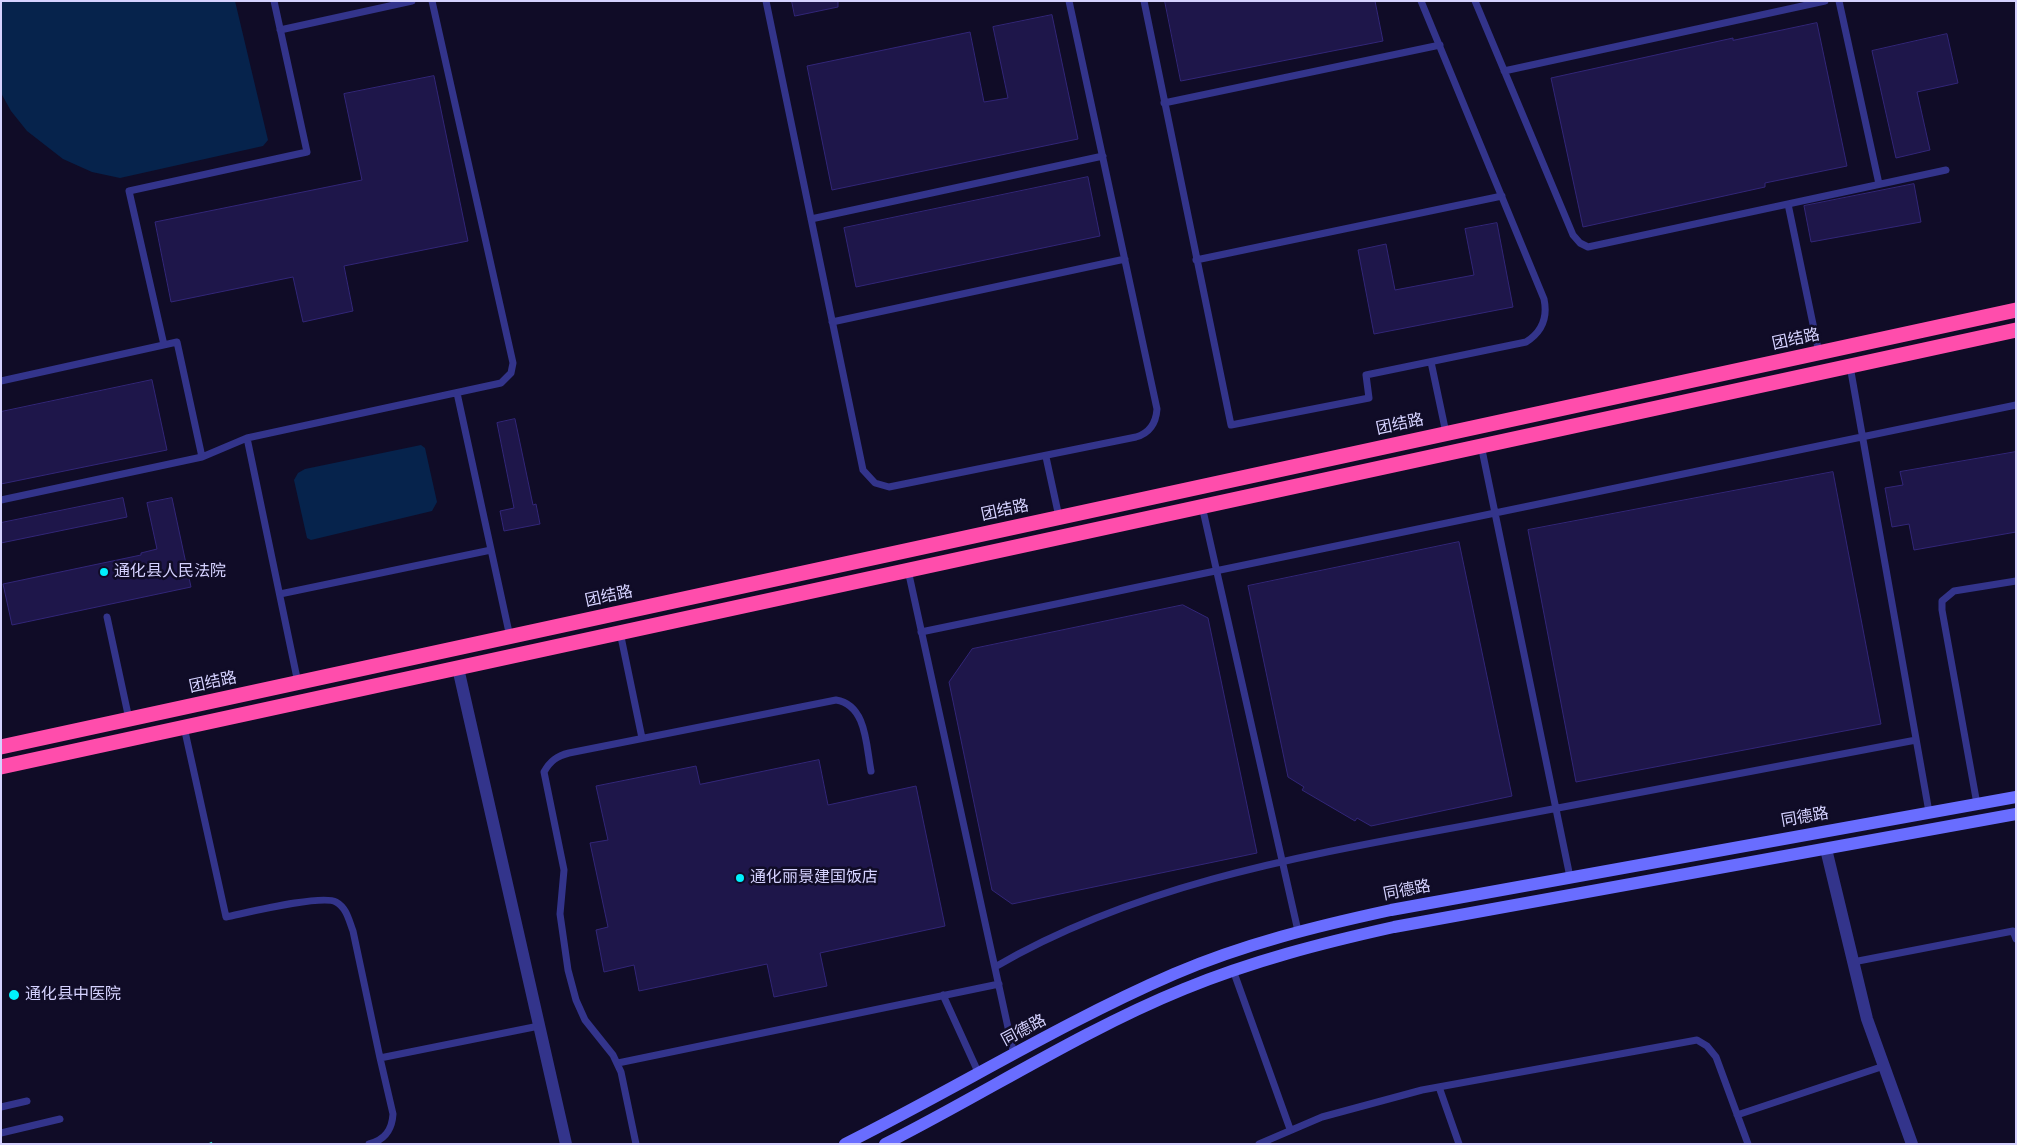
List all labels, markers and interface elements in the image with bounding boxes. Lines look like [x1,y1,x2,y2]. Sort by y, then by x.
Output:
street label: 团结路 [1771,326,1821,354]
street label: 团结路 [1375,411,1425,439]
street label: 团结路 [980,497,1030,525]
place label: 通化县人民法院 [114,562,226,582]
marker: 通化县人民法院 [98,566,110,578]
street label: 团结路 [584,583,634,611]
street label: 团结路 [188,669,238,697]
street label: 同德路 [1780,804,1830,832]
place label: 通化丽景建国饭店 [750,868,878,888]
marker: 通化丽景建国饭店 [734,872,746,884]
street label: 同德路 [1382,877,1432,905]
place label: 通化县中医院 [25,985,121,1005]
marker: 通化县中医院 [7,988,21,1002]
street label: 同德路 [998,1011,1050,1051]

